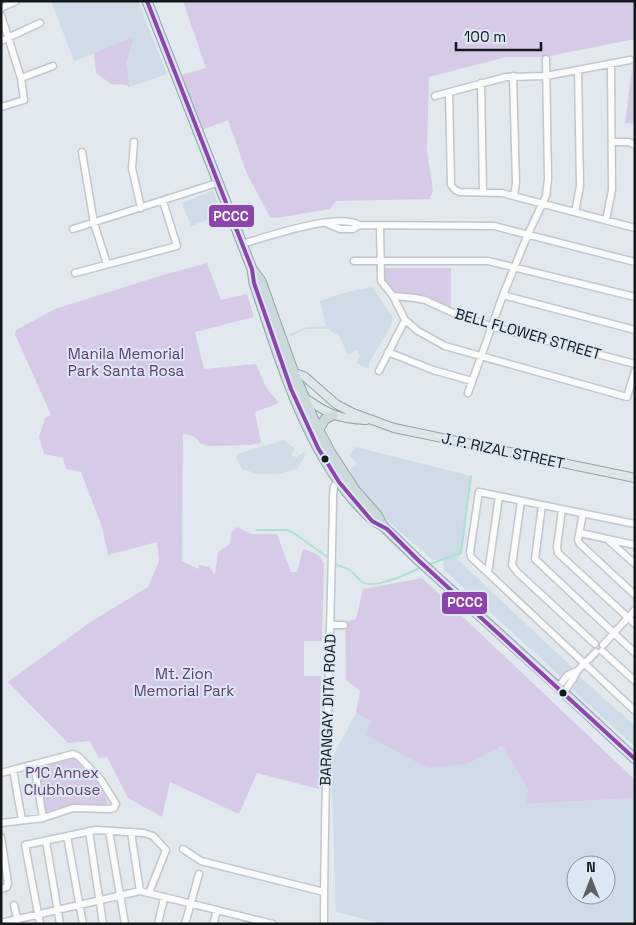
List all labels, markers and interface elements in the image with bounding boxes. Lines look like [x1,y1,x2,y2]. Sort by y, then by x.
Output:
scale bar [456,20,541,52]
text: 100 m [464,27,506,46]
line badge: PCCC [208,204,255,228]
text: PCCC [213,207,249,225]
street label: BELL FLOWER STREET [453,303,604,364]
park label: Manila Memorial Park Santa Rosa [68,344,185,380]
street label: J. P. RIZAL STREET [440,428,567,473]
unlabelled marker [320,454,330,464]
line badge: PCCC [441,591,488,615]
text: PCCC [447,593,483,611]
street label: BARANGAY DITA ROAD [315,633,340,786]
park label: Mt. Zion Memorial Park [134,664,234,700]
unlabelled marker [558,688,568,698]
park label: P1C Annex Clubhouse [24,763,100,799]
north arrow [566,855,616,905]
text: N [586,858,596,876]

